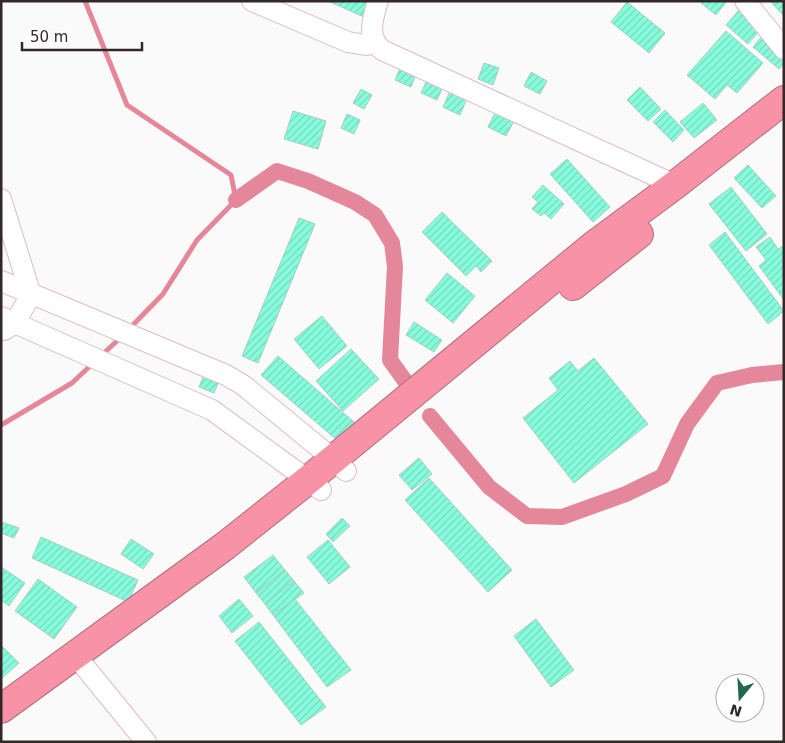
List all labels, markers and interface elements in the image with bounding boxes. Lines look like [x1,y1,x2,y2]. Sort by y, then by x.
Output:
scale bar [22,20,142,52]
text: 50 m [30,28,68,46]
north arrow [715,673,765,723]
text: N [728,701,744,720]

